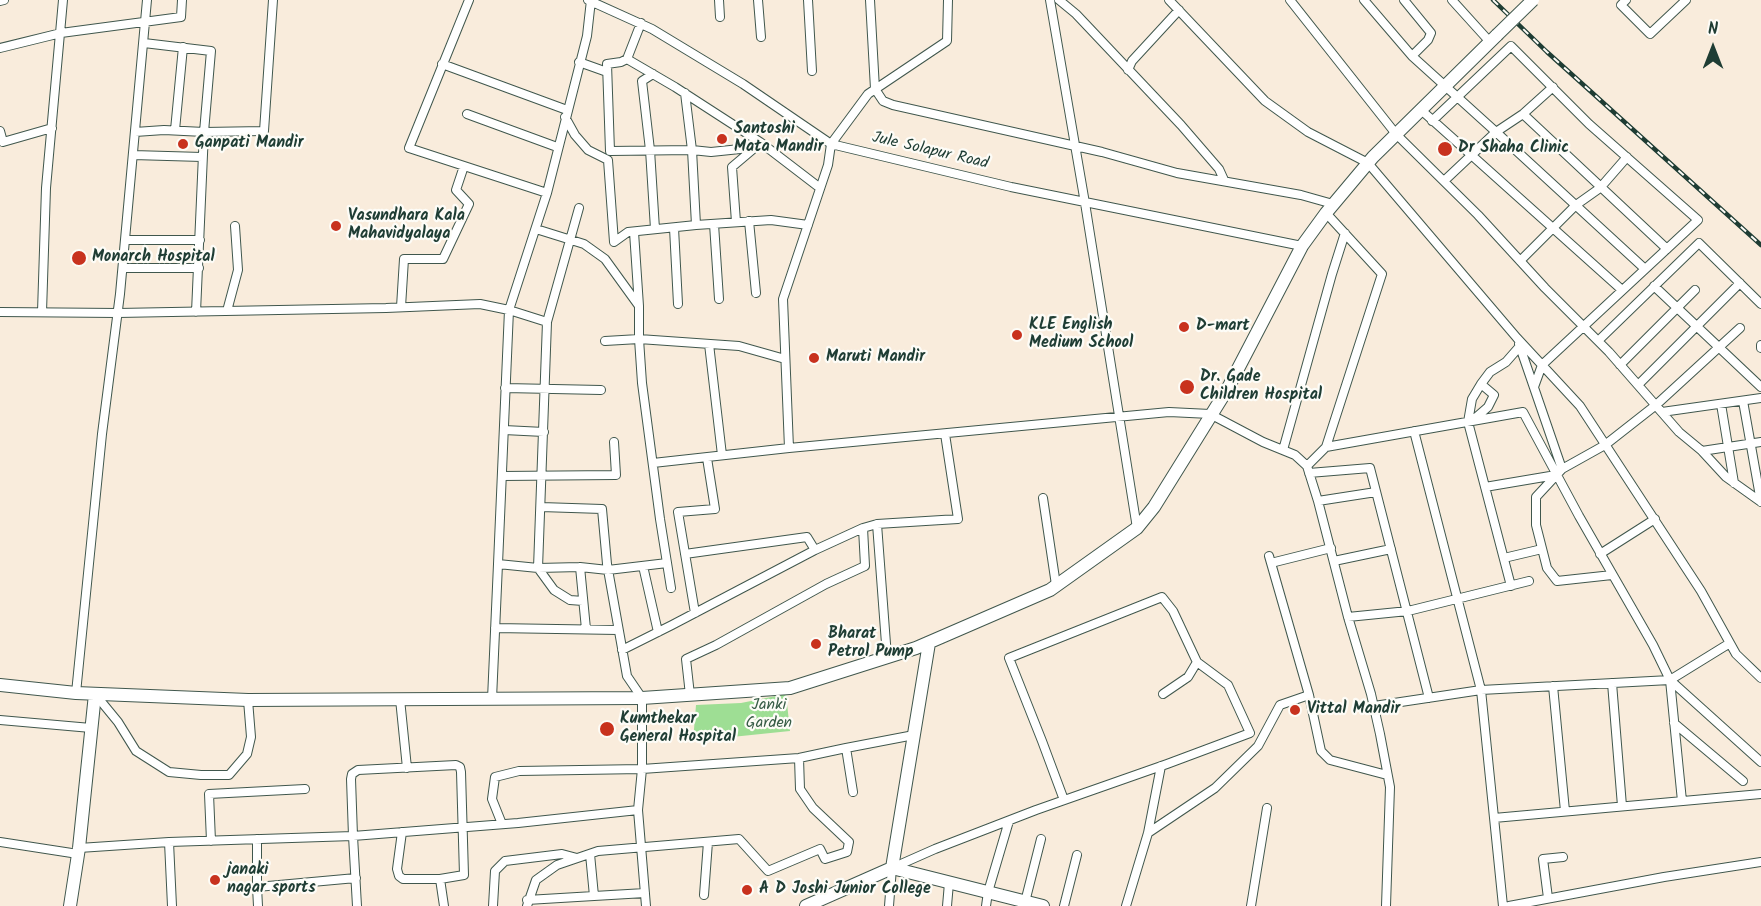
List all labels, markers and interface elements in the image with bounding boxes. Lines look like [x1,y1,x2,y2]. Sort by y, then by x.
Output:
text: N [1708,17,1718,42]
north arrow [1683,18,1743,78]
place label: Santoshi Mata Mandir [734,120,823,158]
street label: Jule Solapur Road [870,129,990,175]
marker: Santoshi Mata Mandir [715,132,729,146]
place label: Ganpati Mandir [195,134,304,154]
marker: Ganpati Mandir [176,137,190,151]
place label: Dr Shaha Clinic [1458,139,1569,159]
marker: Dr Shaha Clinic [1436,140,1454,158]
place label: Vasundhara Kala Mahavidyalaya [348,207,465,245]
marker: Vasundhara Kala Mahavidyalaya [329,219,343,233]
place label: Monarch Hospital [92,248,215,268]
marker: Monarch Hospital [70,249,88,267]
place label: KLE English Medium School [1029,316,1133,354]
place label: D-mart [1196,317,1249,337]
marker: D-mart [1177,320,1191,334]
marker: KLE English Medium School [1010,328,1024,342]
place label: Maruti Mandir [826,348,925,368]
marker: Maruti Mandir [807,351,821,365]
place label: Dr. Gade Children Hospital [1200,368,1322,406]
marker: Dr. Gade Children Hospital [1178,378,1196,396]
place label: Bharat Petrol Pump [828,625,914,663]
marker: Bharat Petrol Pump [809,637,823,651]
park label: Janki Garden [746,696,792,734]
place label: Vittal Mandir [1307,700,1400,720]
marker: Vittal Mandir [1288,703,1302,717]
place label: Kumthekar General Hospital [620,710,736,748]
marker: Kumthekar General Hospital [598,720,616,738]
place label: janaki nagar sports [227,861,316,899]
marker: janaki nagar sports [208,873,222,887]
place label: A D Joshi Junior College [759,880,931,900]
marker: A D Joshi Junior College [740,883,754,897]

